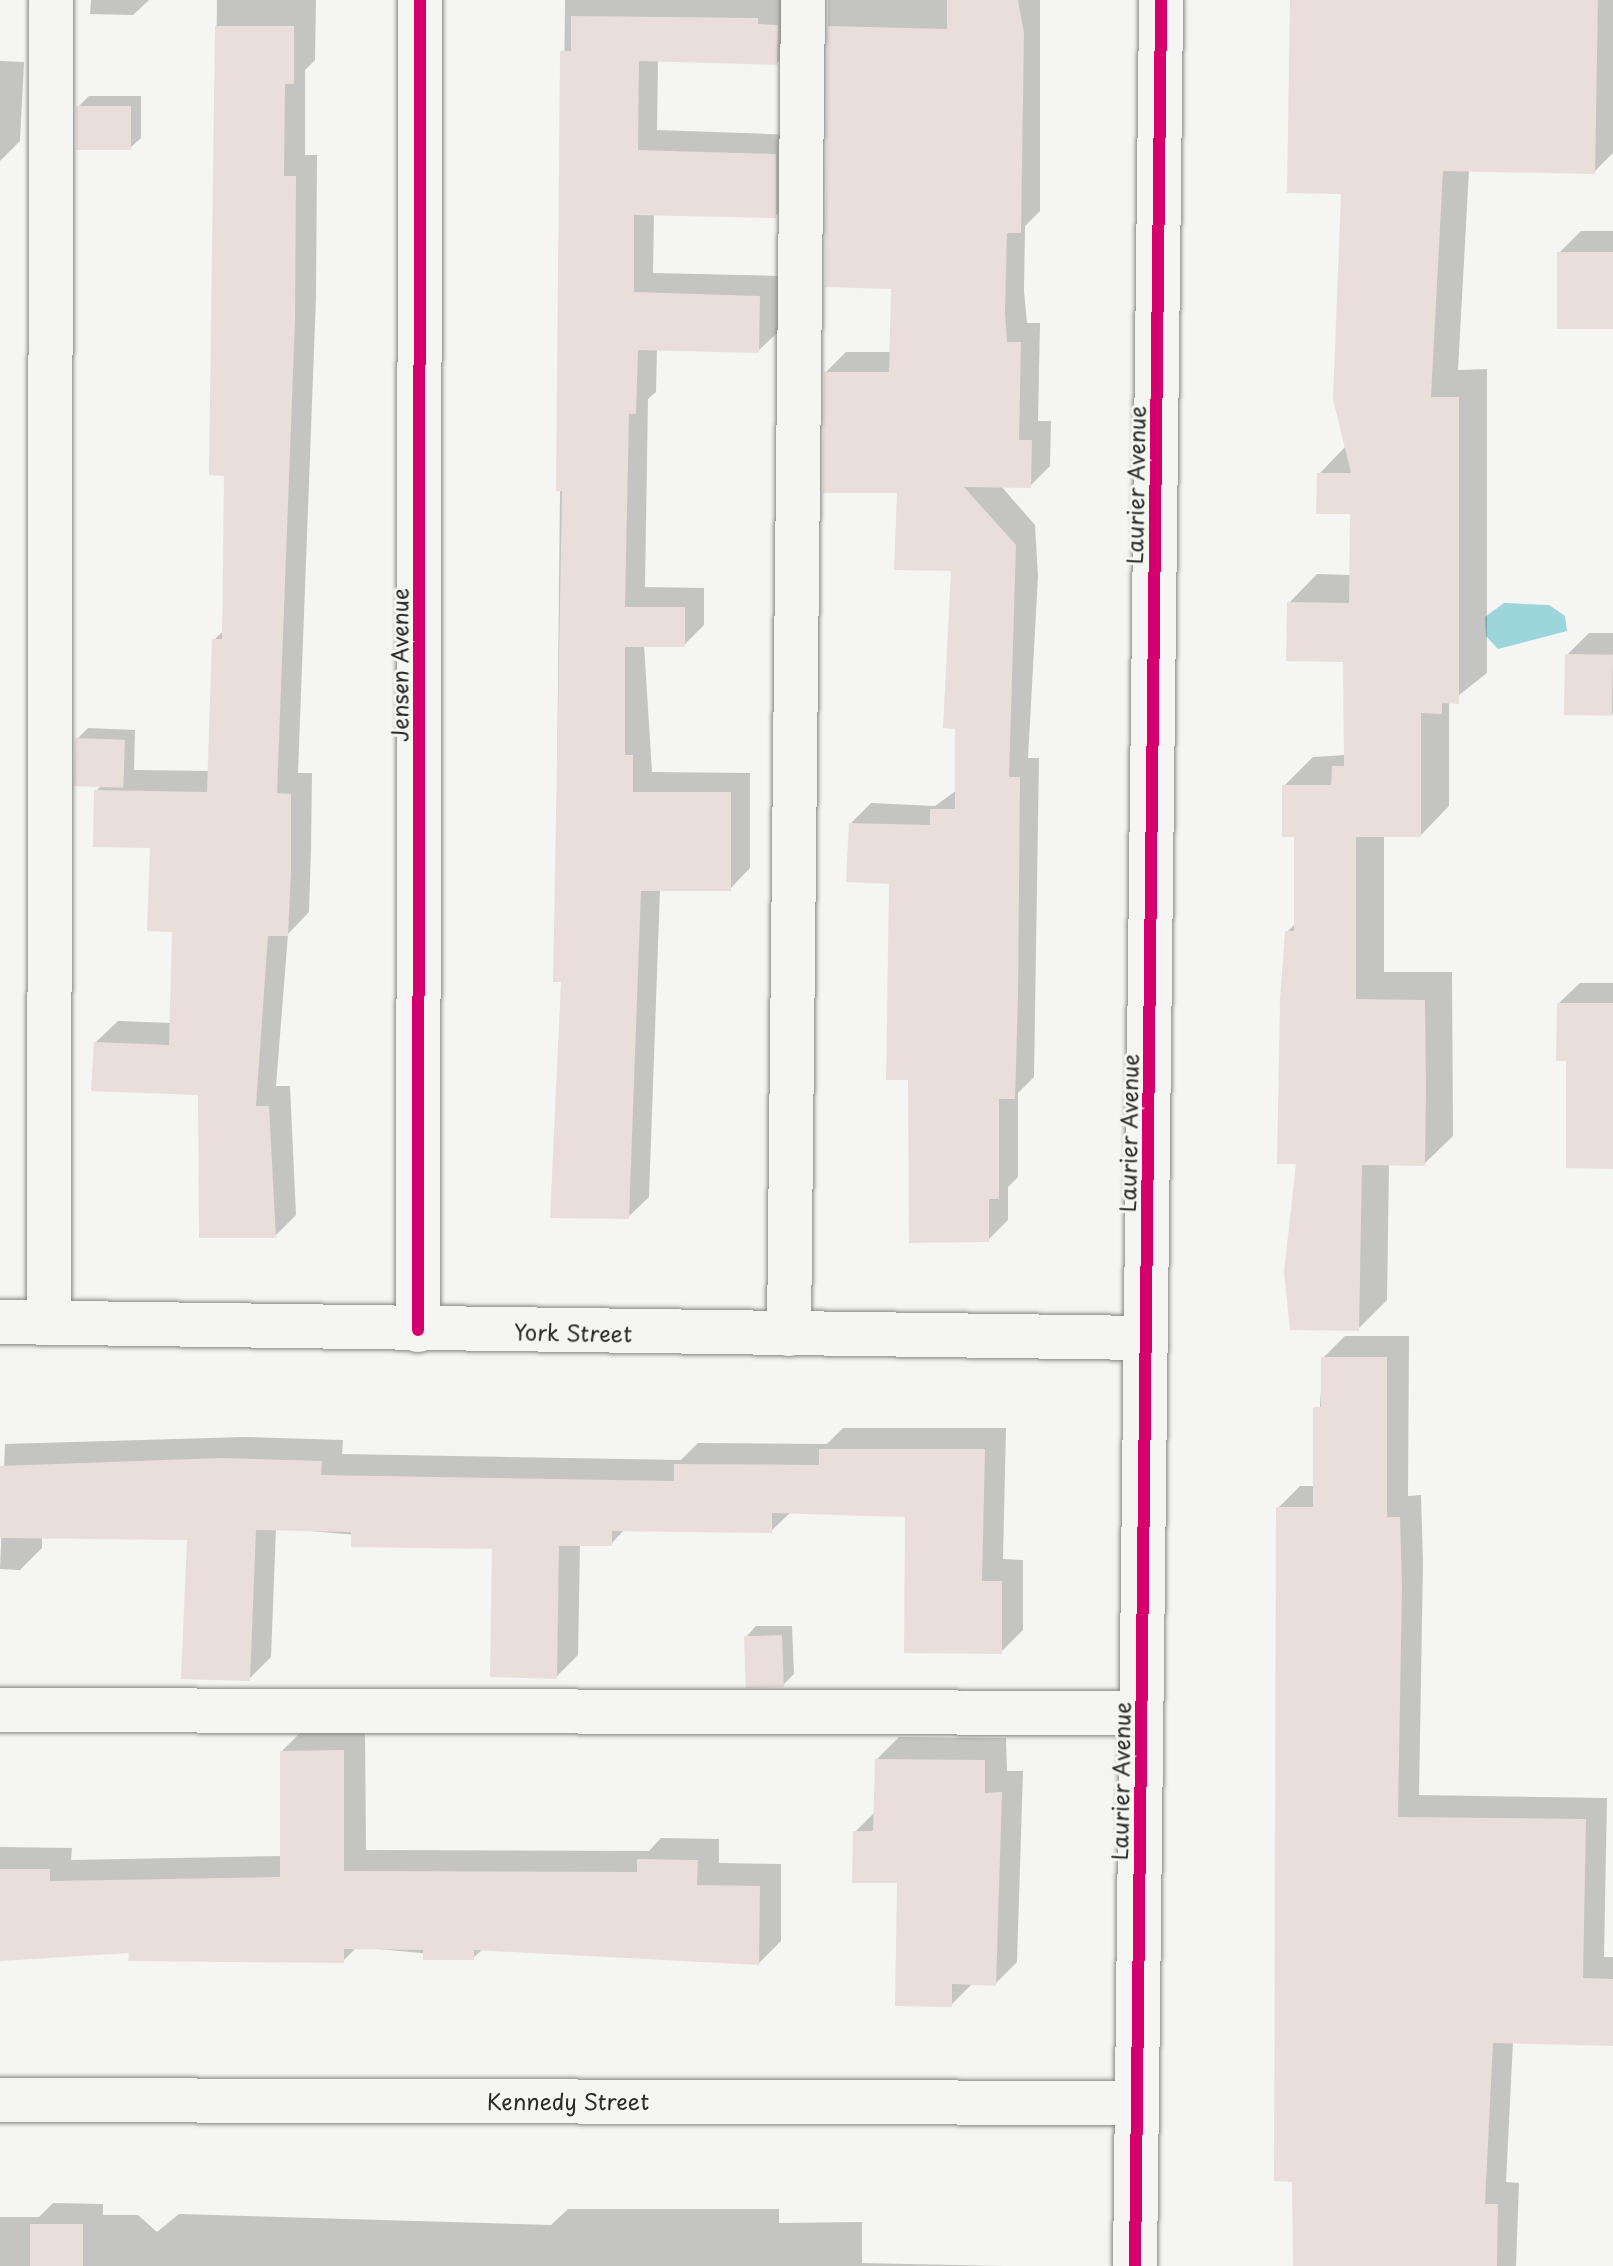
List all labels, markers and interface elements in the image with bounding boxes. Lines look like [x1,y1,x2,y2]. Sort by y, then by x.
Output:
street label: Laurier Avenue [1120,406,1150,564]
street label: Jensen Avenue [386,588,412,742]
street label: Laurier Avenue [1113,1054,1143,1212]
street label: York Street [513,1318,633,1346]
street label: Laurier Avenue [1105,1702,1135,1860]
street label: Kennedy Street [487,2088,649,2114]

